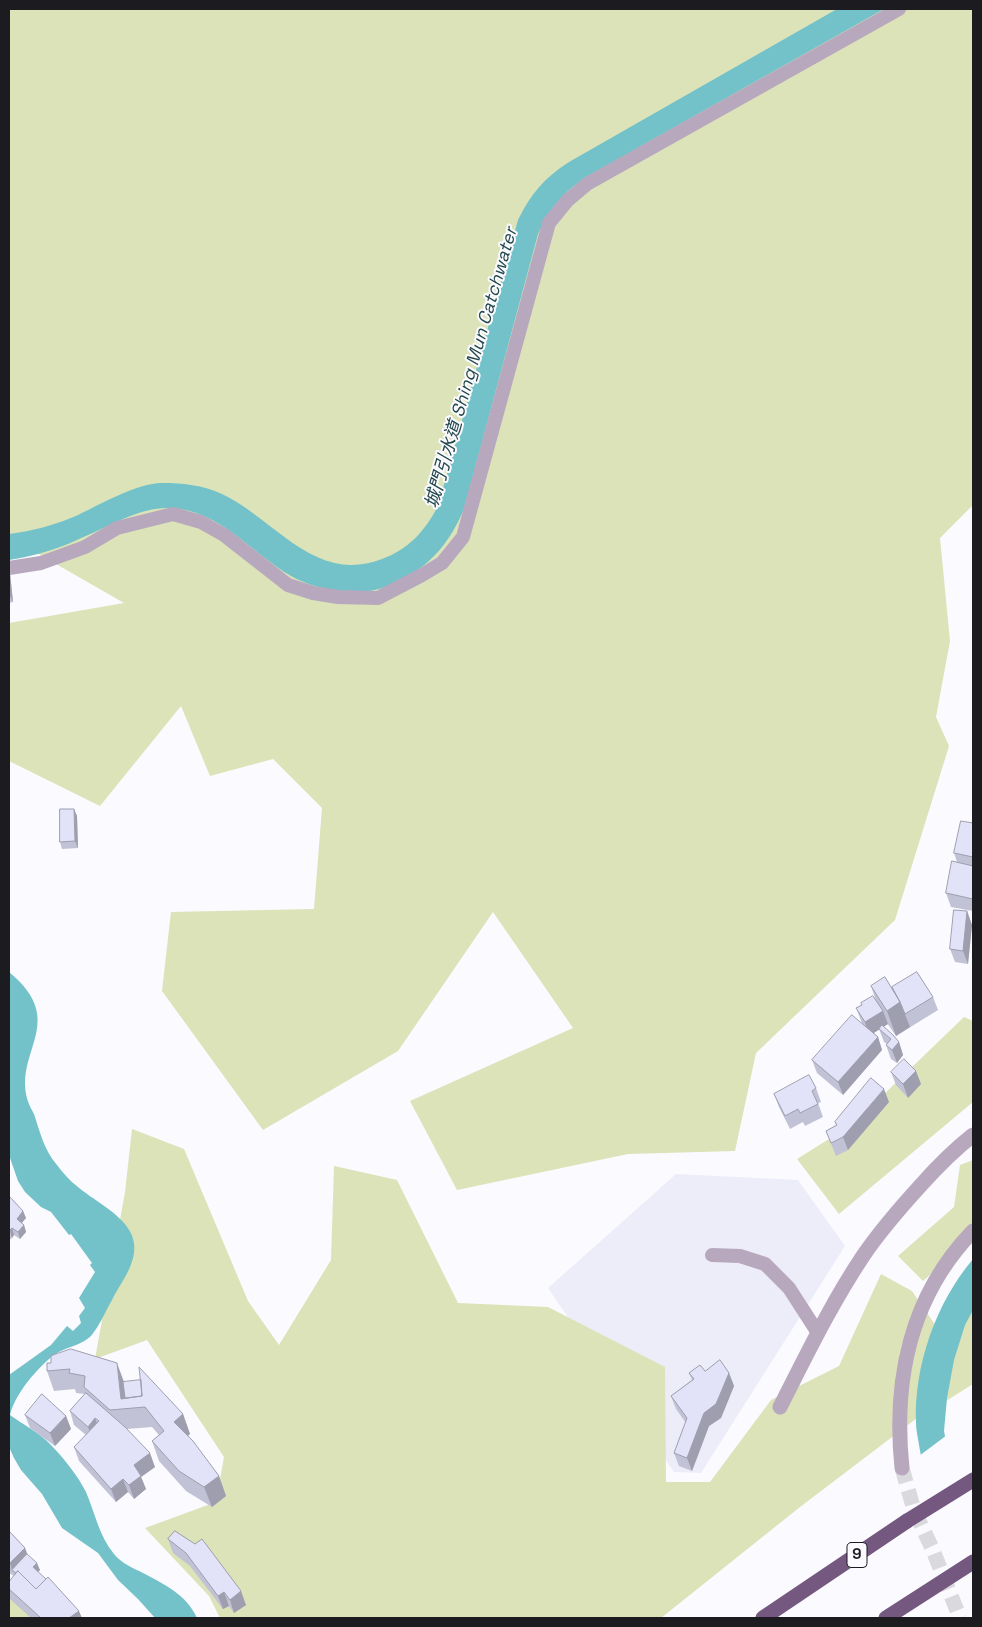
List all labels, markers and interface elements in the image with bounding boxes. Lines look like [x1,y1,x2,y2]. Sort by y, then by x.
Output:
water label: 城門引水道 Shing Mun Catchwater [422,225,522,511]
road number: 9 [847,1542,867,1568]

